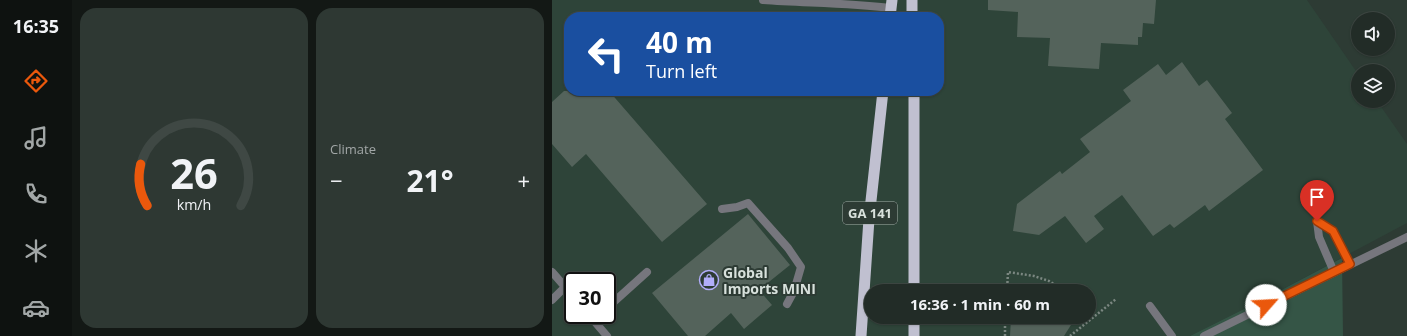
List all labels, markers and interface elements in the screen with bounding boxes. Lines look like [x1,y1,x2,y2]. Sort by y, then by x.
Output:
map controls [1351,12,1395,108]
button: sound [1351,12,1395,56]
text: 16:35 [13,14,59,38]
text: 40 m [646,23,713,61]
icon: left [580,28,632,80]
text: Turn left [646,59,717,83]
button: layers [1351,64,1395,108]
icon: directions [22,67,50,95]
icon: music [22,124,50,152]
text: Climate [330,140,376,158]
text: 26 [170,145,218,201]
text: 21° [406,160,454,201]
text: − [330,165,343,195]
text: + [517,165,530,195]
icon: phone [22,180,50,208]
pin [1300,180,1334,221]
icon: arrive [1306,186,1328,208]
text: km/h [177,195,211,214]
road number: GA 141 [843,202,897,224]
icon: climate [22,237,50,265]
place label: Global Imports MINI [723,263,816,298]
shop icon: Global Imports MINI [698,269,720,291]
speed limit sign: 30 [564,272,616,324]
position arrow [1245,284,1287,326]
icon: car [22,294,50,322]
text: 16:36 · 1 min · 60 m [910,294,1050,314]

